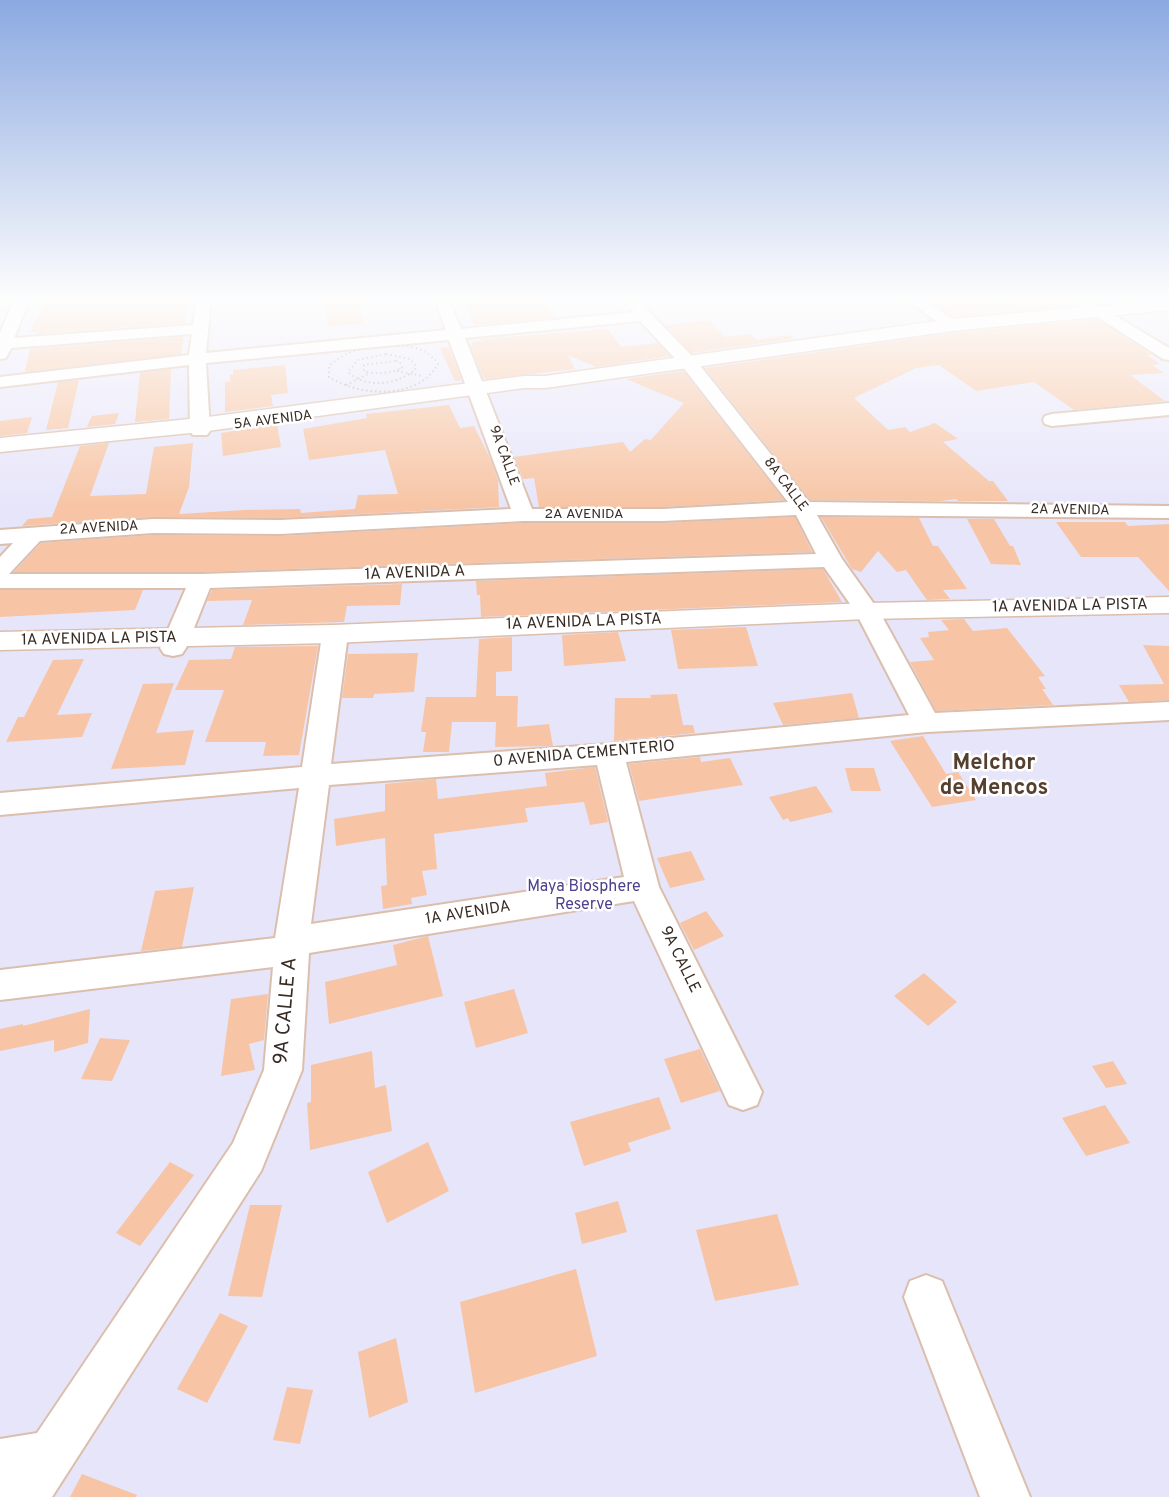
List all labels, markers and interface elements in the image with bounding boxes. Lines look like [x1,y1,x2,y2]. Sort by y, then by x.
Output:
street label: 5A AVENIDA [233,408,313,434]
street label: 9A CALLE [484,424,522,488]
street label: 8A CALLE [759,455,811,515]
street label: 2A AVENIDA [1030,502,1110,520]
street label: 2A AVENIDA [545,507,623,523]
street label: 2A AVENIDA [59,519,139,539]
street label: 1A AVENIDA A [364,563,466,585]
street label: 1A AVENIDA LA PISTA [992,596,1148,618]
street label: 1A AVENIDA LA PISTA [506,611,662,635]
street label: 1A AVENIDA LA PISTA [21,629,177,651]
street label: 0 AVENIDA CEMENTERIO [492,737,676,773]
district label: Melchor de Mencos [940,752,1048,804]
park label: Maya Biosphere Reserve [527,878,641,916]
street label: 1A AVENIDA [424,898,512,930]
street label: 9A CALLE [655,924,703,996]
street label: 9A CALLE A [270,956,304,1066]

